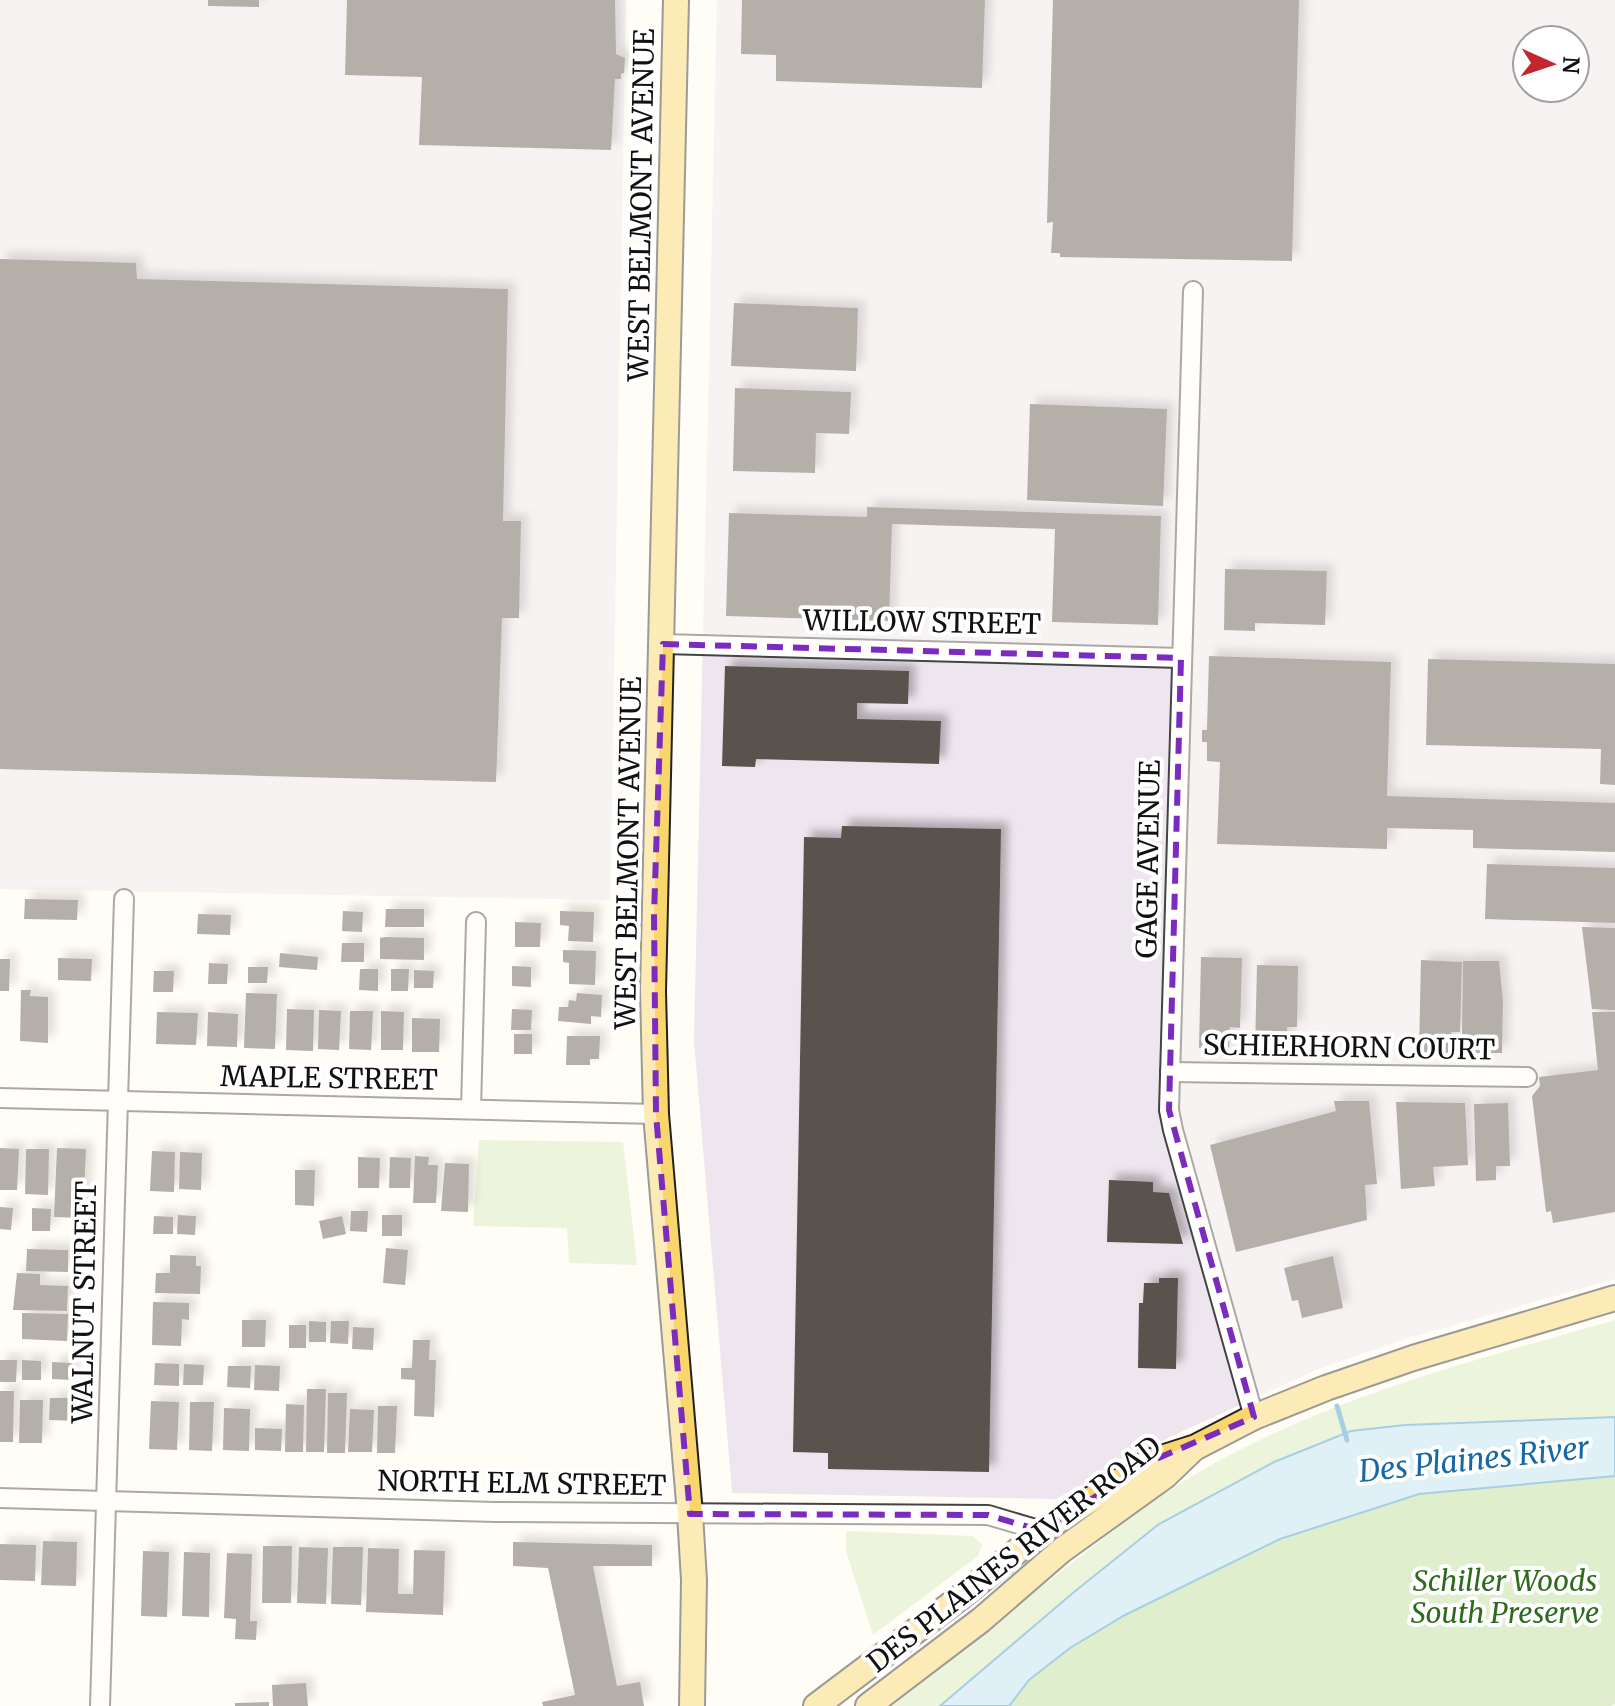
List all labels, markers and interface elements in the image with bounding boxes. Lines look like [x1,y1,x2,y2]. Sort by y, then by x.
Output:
north arrow [1511,24,1591,104]
street label: WEST BELMONT AVENUE [620,28,662,383]
text: N [1557,56,1585,75]
street label: WILLOW STREET [802,602,1041,642]
street label: WEST BELMONT AVENUE [607,676,649,1031]
street label: GAGE AVENUE [1128,759,1168,959]
street label: SCHIERHORN COURT [1203,1026,1495,1068]
street label: MAPLE STREET [220,1058,438,1098]
street label: WALNUT STREET [64,1181,104,1424]
street label: DES PLAINES RIVER ROAD [860,1428,1168,1680]
water label: Des Plaines River [1356,1428,1592,1490]
street label: NORTH ELM STREET [377,1462,667,1504]
park label: Schiller Woods South Preserve [1411,1563,1599,1631]

